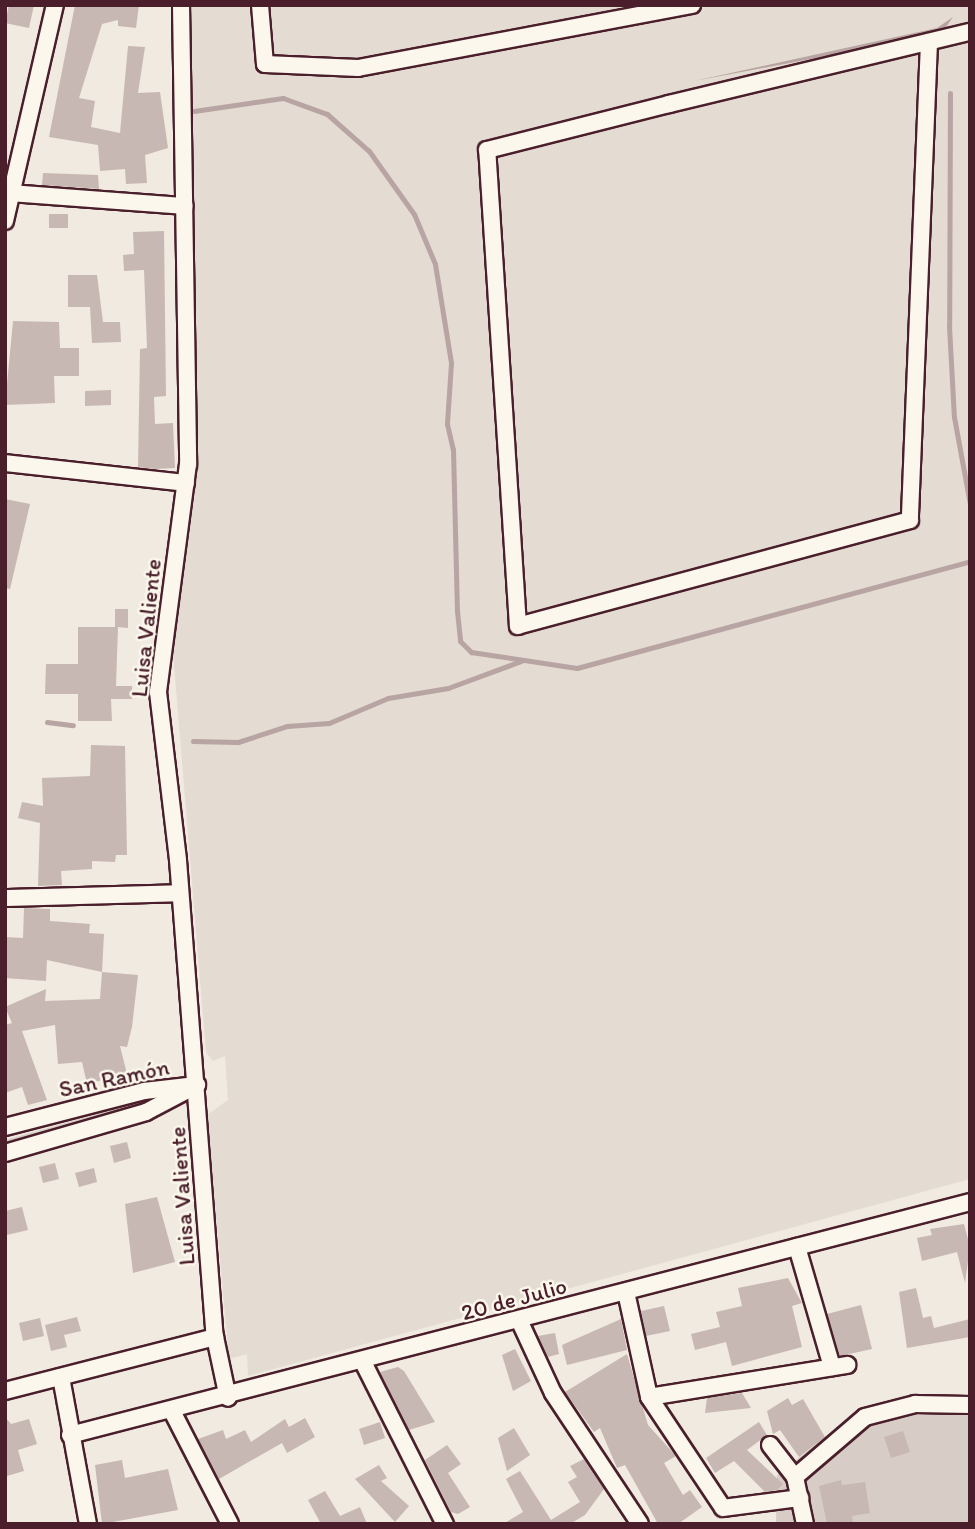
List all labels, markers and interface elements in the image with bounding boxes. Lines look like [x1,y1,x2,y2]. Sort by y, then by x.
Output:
street label: Luisa Valiente [125,558,167,698]
street label: San Ramón [56,1053,172,1103]
street label: Luisa Valiente [163,1127,201,1265]
street label: 20 de Julio [458,1272,570,1326]

